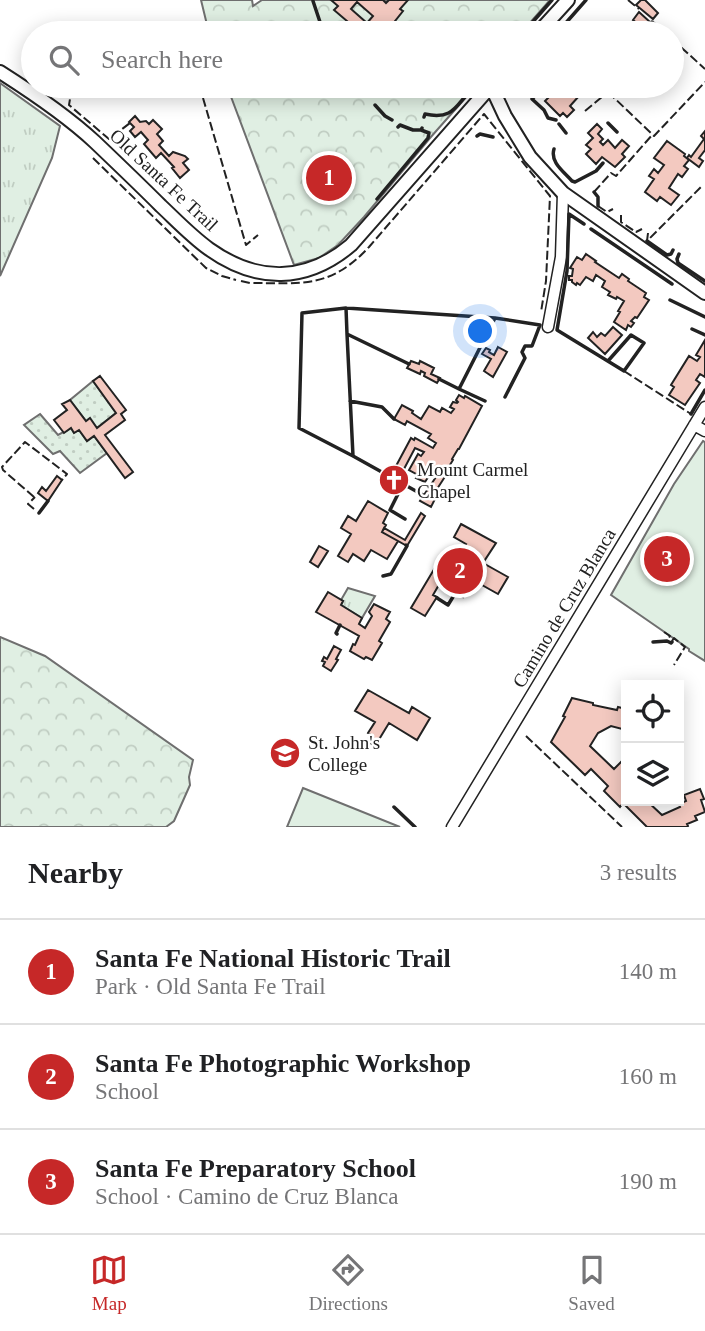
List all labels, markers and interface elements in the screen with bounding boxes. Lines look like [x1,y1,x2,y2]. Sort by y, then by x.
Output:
search box [21,21,684,98]
icon: search [45,41,83,79]
text: Search here [101,45,223,74]
street label: Old Santa Fe Trail [106,125,222,235]
pin: 1 [306,152,352,204]
your location [463,314,497,348]
place label: Mount Carmel Chapel [417,459,528,502]
church icon: Mount Carmel Chapel [377,463,411,497]
street label: Camino de Cruz Blanca [508,524,620,691]
pin: 3 [644,533,690,585]
pin: 2 [437,545,483,597]
map controls [621,680,684,806]
button: locate [621,680,684,743]
place label: St. John's College [308,732,380,775]
school or university icon: St. John's College [268,736,302,770]
button: layers [621,743,684,806]
text: Nearby [28,856,123,889]
text: 3 results [600,860,677,885]
text: Santa Fe National Historic Trail [95,944,451,973]
text: 1 [45,959,57,984]
text: 140 m [619,959,677,984]
text: Park · Old Santa Fe Trail [95,974,326,999]
text: Santa Fe Photographic Workshop [95,1049,471,1078]
text: 2 [45,1064,57,1089]
text: 160 m [619,1064,677,1089]
text: School [95,1079,159,1104]
text: Santa Fe Preparatory School [95,1154,416,1183]
text: 3 [45,1169,57,1194]
text: 190 m [619,1169,677,1194]
text: School · Camino de Cruz Blanca [95,1184,398,1209]
tab: Map [90,1251,128,1315]
tab: Directions [309,1251,388,1315]
tab: Saved [568,1251,615,1315]

